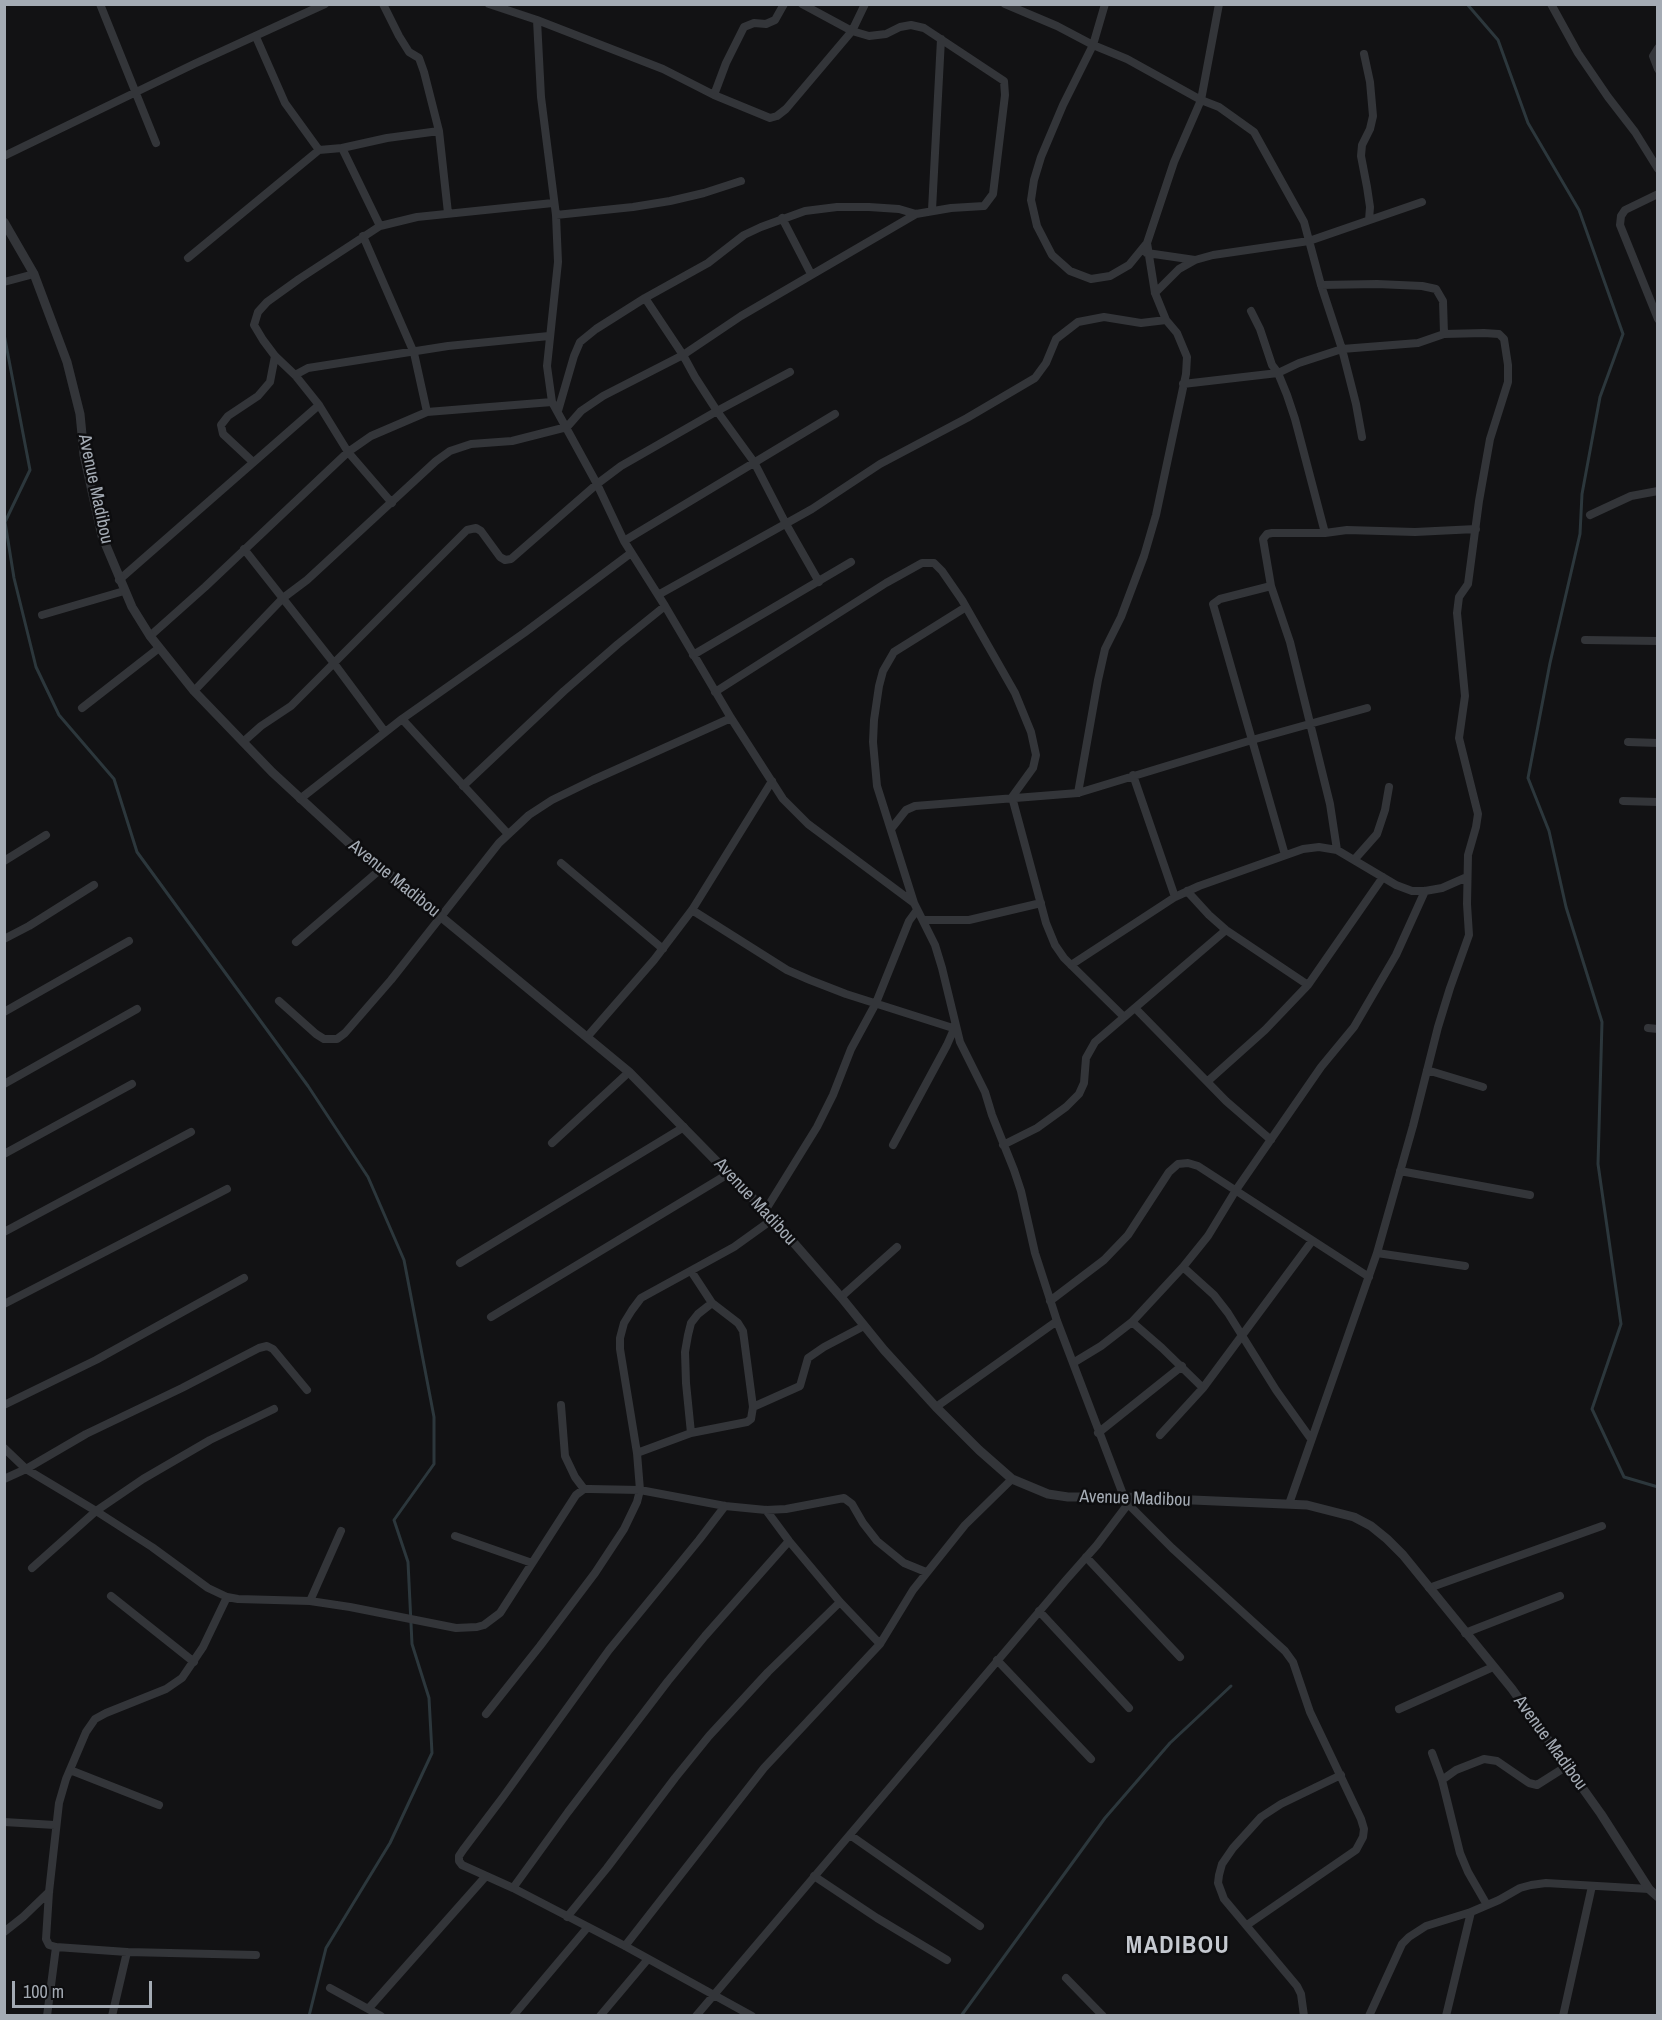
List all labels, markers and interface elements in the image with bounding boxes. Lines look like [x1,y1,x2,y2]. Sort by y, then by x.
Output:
street label: Avenue Madibou [73,432,117,546]
street label: Avenue Madibou [344,836,444,922]
street label: Avenue Madibou [709,1154,801,1250]
street label: Avenue Madibou [1079,1486,1191,1512]
street label: Avenue Madibou [1509,1692,1591,1794]
district label: MADIBOU [1126,1933,1230,1961]
scale bar [15,1969,154,2007]
text: 100 m [23,1979,64,2004]

